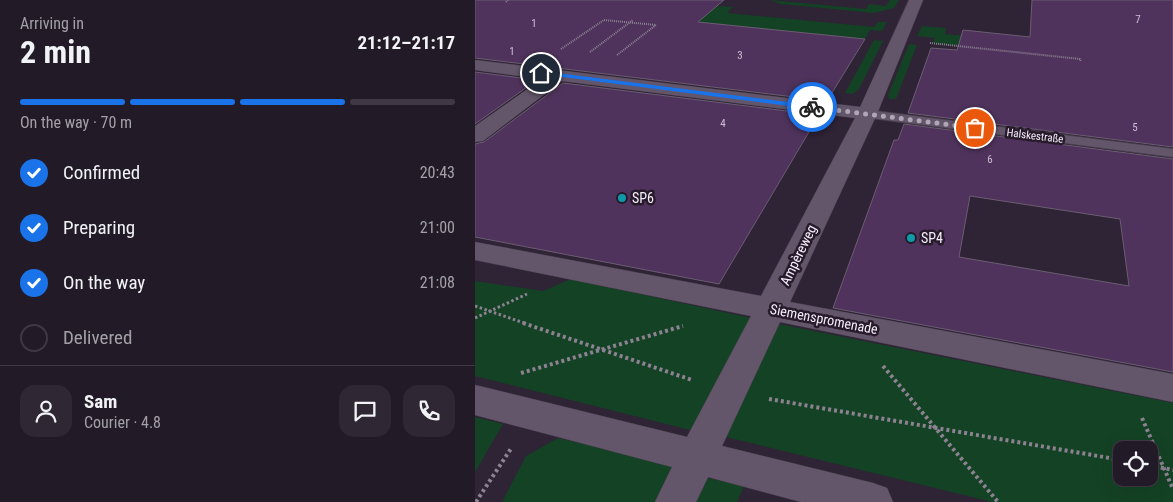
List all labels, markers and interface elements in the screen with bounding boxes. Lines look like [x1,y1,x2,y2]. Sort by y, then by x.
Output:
house number: 7 [1135,13,1141,26]
text: Arriving in [20,14,84,33]
house number: 1 [531,17,537,30]
text: 21:12–21:17 [357,31,455,54]
text: 2 min [20,33,91,71]
house number: 1 [509,45,515,58]
house number: 3 [737,49,743,62]
pin [520,52,562,94]
icon: home [527,59,555,87]
courier [787,82,837,132]
icon: bike [798,93,826,121]
pin [954,107,996,149]
text: On the way · 70 m [20,113,132,132]
icon: bag [961,114,989,142]
house number: 4 [720,117,726,130]
house number: 5 [1132,121,1138,134]
street label: Halskestraße [1006,126,1064,146]
house number: 6 [987,153,993,166]
icon: check [20,159,48,187]
text: Confirmed [63,161,140,184]
text: 20:43 [420,163,455,182]
place label: SP6 [632,190,654,206]
marker: SP6 [616,192,628,204]
icon: check [20,214,48,242]
text: Preparing [63,216,135,239]
text: 21:00 [420,218,455,237]
street label: Ampèreweg [776,222,820,288]
place label: SP4 [921,230,943,246]
marker: SP4 [905,232,917,244]
icon: check [20,269,48,297]
text: On the way [63,271,145,294]
text: 21:08 [420,273,455,292]
street label: Siemenspromenade [769,301,880,337]
text: Delivered [63,326,132,349]
button: person [20,385,72,437]
button: chat [339,385,391,437]
button: phone [403,385,455,437]
text: Sam [84,390,117,413]
text: Courier · 4.8 [84,413,161,432]
map controls [1113,441,1158,486]
button: locate [1113,441,1158,486]

